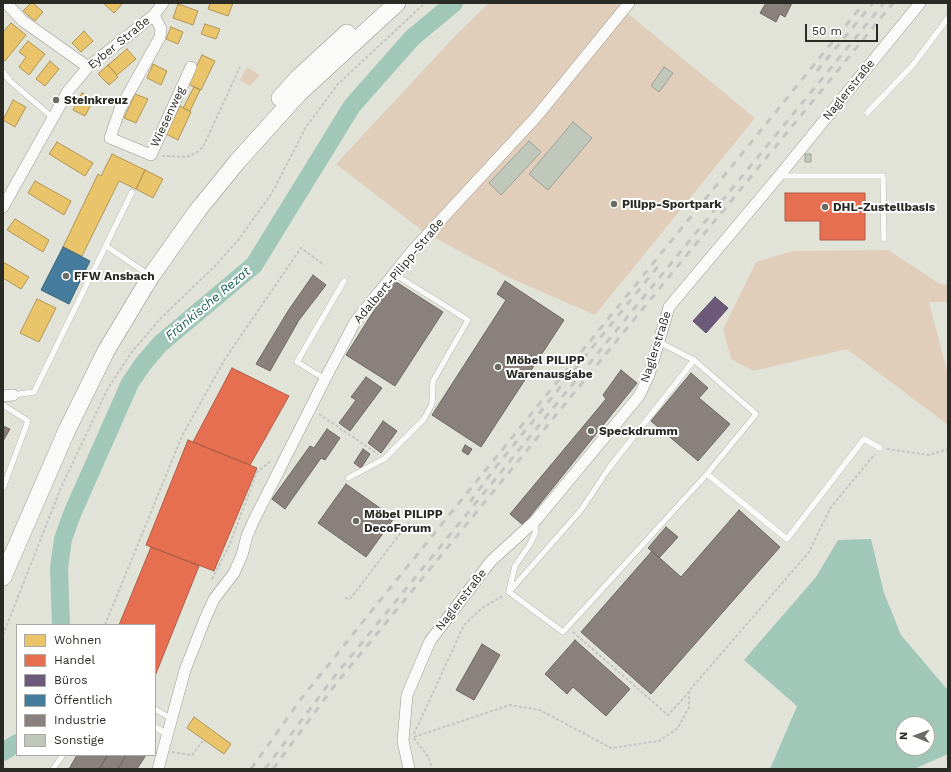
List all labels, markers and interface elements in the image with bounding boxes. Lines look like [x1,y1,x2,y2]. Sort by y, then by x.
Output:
street label: Eyber Straße [85,14,153,72]
scale bar [807,16,880,42]
text: 50 m [812,24,842,38]
street label: Naglerstraße [820,57,878,123]
street label: Wiesenweg [148,84,188,150]
place label: Steinkreuz [64,93,128,107]
marker: Steinkreuz [51,95,61,105]
place label: Pilipp-Sportpark [622,197,722,211]
marker: Pilipp-Sportpark [609,199,619,209]
place label: DHL-Zustellbasis [833,200,935,214]
marker: DHL-Zustellbasis [820,202,830,212]
street label: Adalbert-Pilipp-Straße [351,216,447,326]
water label: Fränkische Rezat [162,264,254,344]
place label: FFW Ansbach [74,269,155,283]
marker: FFW Ansbach [61,271,71,281]
street label: Naglerstraße [638,309,674,385]
place label: Möbel PILIPP Warenausgabe [506,353,593,381]
marker: Möbel PILIPP Warenausgabe [493,362,503,372]
place label: Speckdrumm [599,424,678,438]
marker: Speckdrumm [586,426,596,436]
place label: Möbel PILIPP DecoForum [364,507,443,535]
marker: Möbel PILIPP DecoForum [351,516,361,526]
street label: Naglerstraße [432,566,490,634]
legend [16,624,156,756]
text: Wohnen [54,633,102,647]
text: Handel [54,653,95,667]
text: Büros [54,673,87,687]
text: Öffentlich [54,693,113,707]
text: Industrie [54,713,106,727]
north arrow [895,716,935,756]
text: N [897,732,910,740]
text: Sonstige [54,733,104,747]

